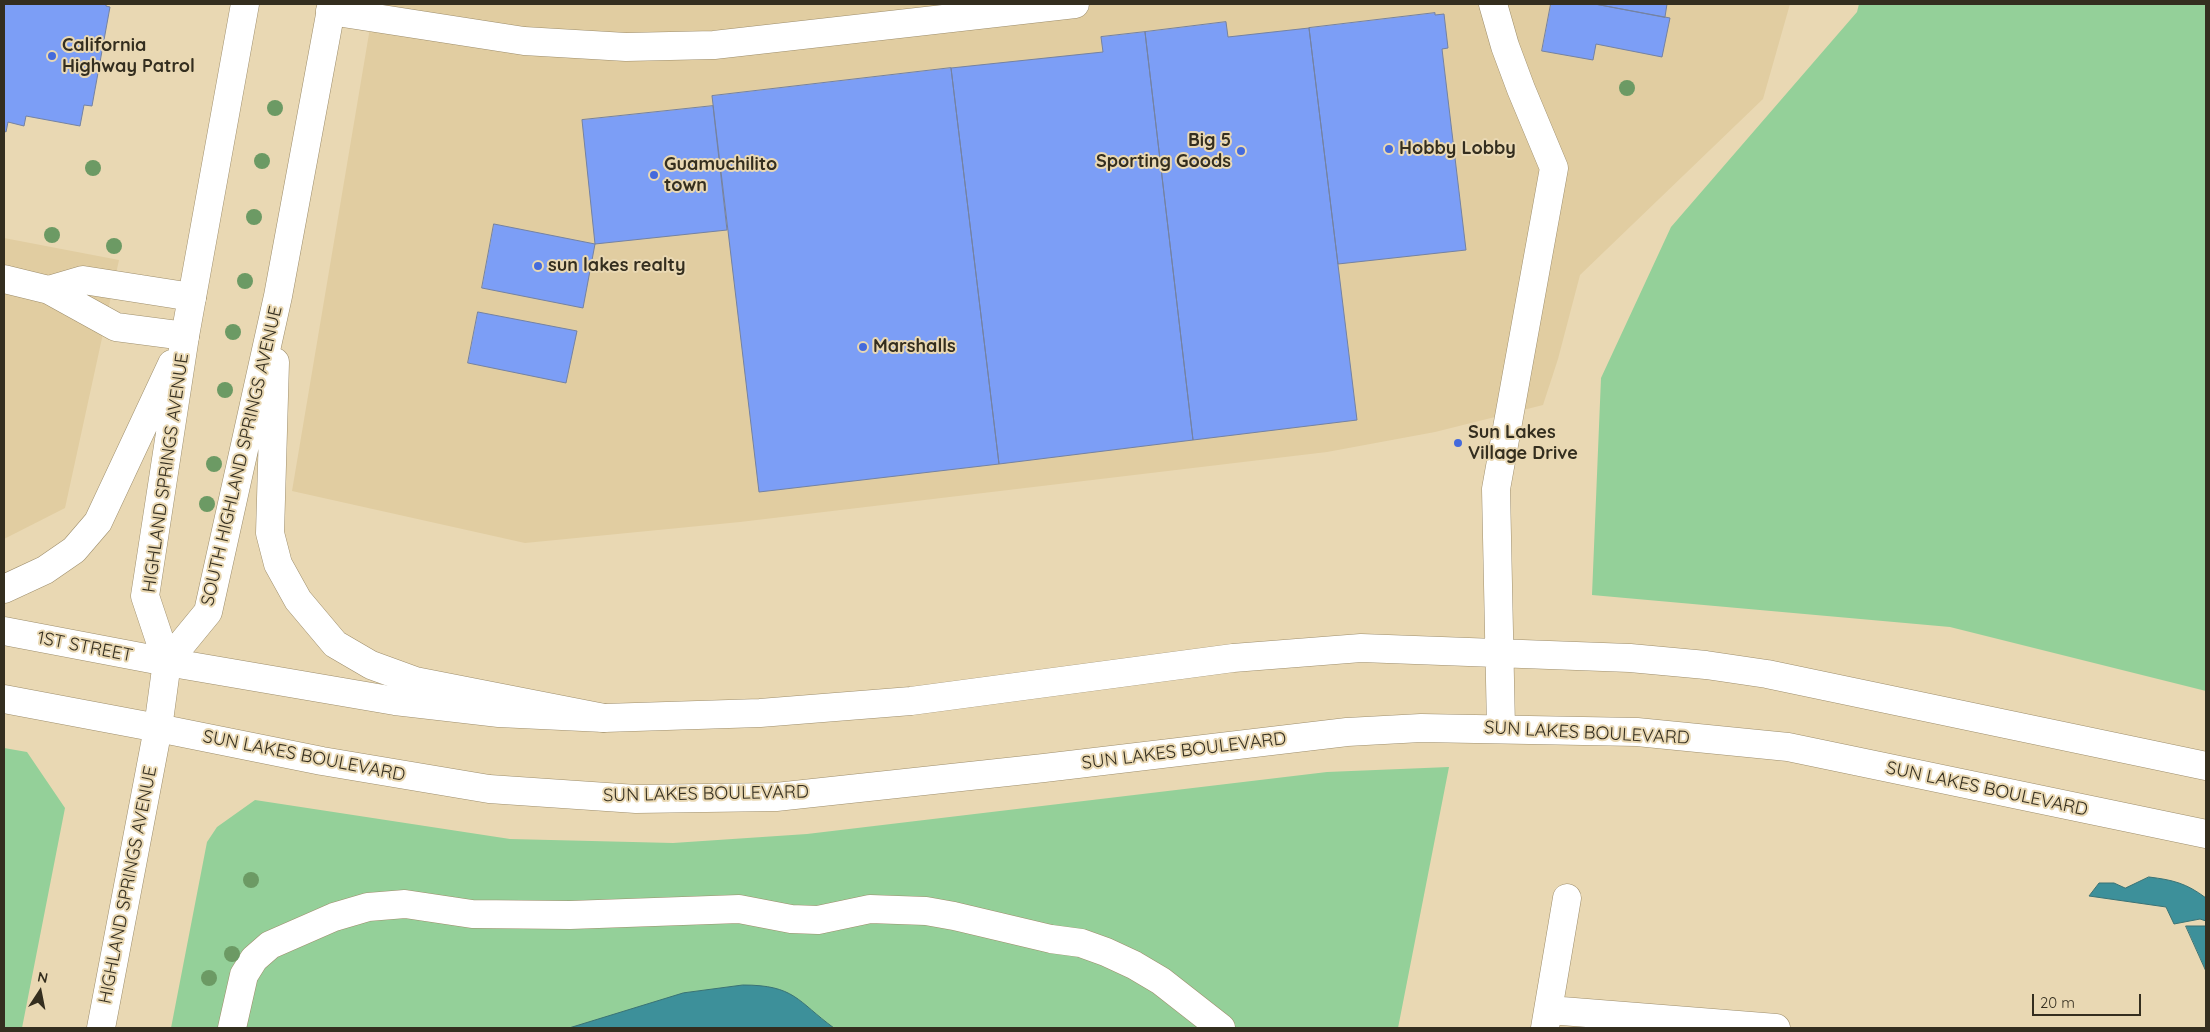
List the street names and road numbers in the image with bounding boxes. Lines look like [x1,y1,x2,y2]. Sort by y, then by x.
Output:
street label: SOUTH HIGHLAND SPRINGS AVENUE [197,304,287,608]
street label: HIGHLAND SPRINGS AVENUE [138,352,194,594]
street label: 1ST STREET [35,627,135,667]
street label: SUN LAKES BOULEVARD [1484,717,1690,749]
street label: SUN LAKES BOULEVARD [201,726,407,786]
street label: SUN LAKES BOULEVARD [1081,728,1287,774]
street label: SUN LAKES BOULEVARD [1884,757,2090,821]
street label: HIGHLAND SPRINGS AVENUE [94,764,162,1006]
street label: SUN LAKES BOULEVARD [603,781,809,807]

